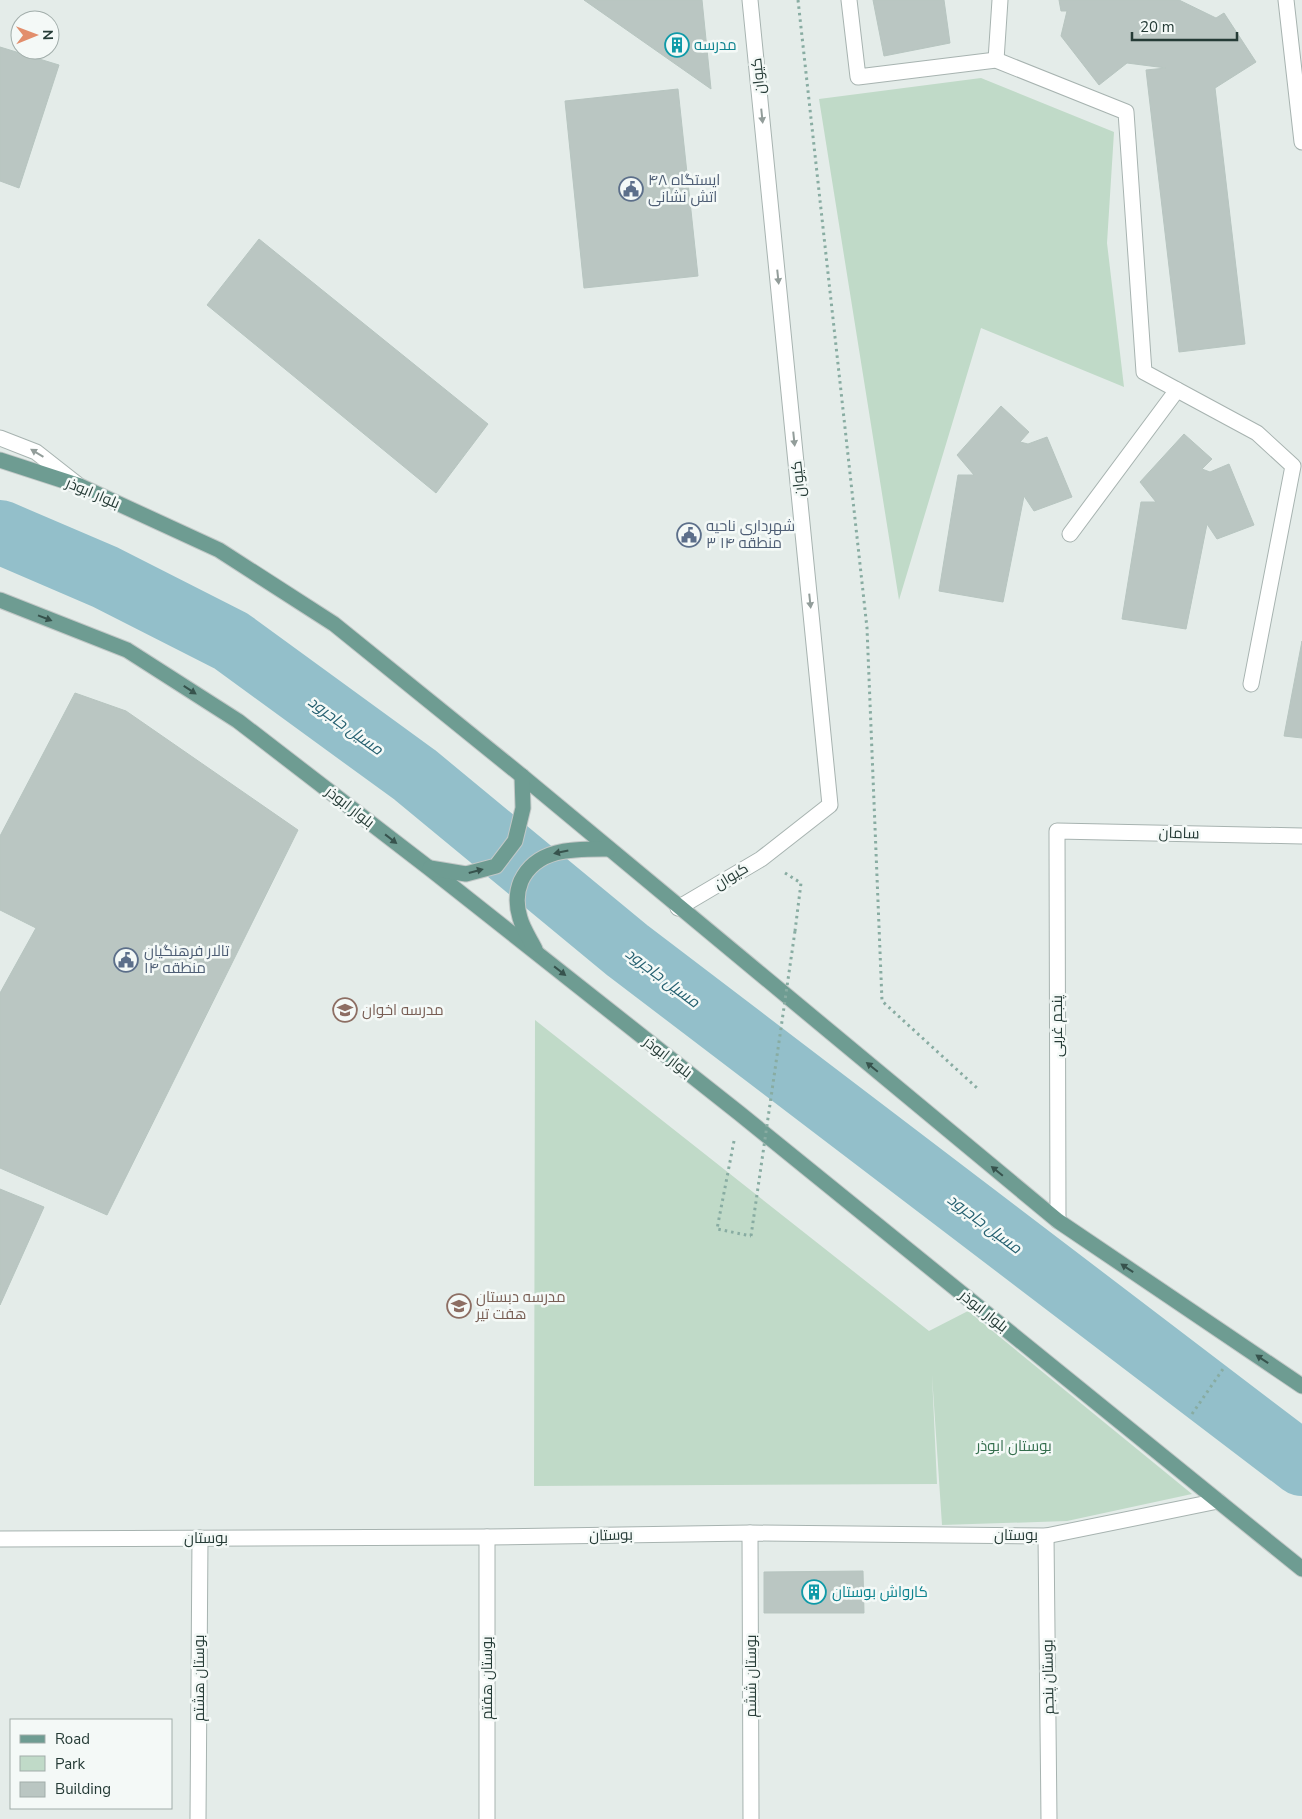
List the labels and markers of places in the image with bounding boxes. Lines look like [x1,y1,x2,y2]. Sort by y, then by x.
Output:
building icon: مدرسه [664,32,690,58]
place label: مدرسه [694,35,737,55]
place label: ایستگاه ۴۸ اتش نشانی [648,170,720,207]
public building icon: ایستگاه ۴۸ اتش نشانی [618,176,644,202]
place label: شهرداری ناحیه ۳ منطقه ۱۴ [706,516,795,553]
public building icon: شهرداری ناحیه ۳ منطقه ۱۴ [676,522,702,548]
place label: تالار فرهنگیان منطقه ۱۴ [144,941,229,978]
public building icon: تالار فرهنگیان منطقه ۱۴ [113,947,139,973]
school or university icon: مدرسه اخوان [332,997,358,1023]
place label: مدرسه اخوان [362,1000,444,1020]
place label: مدرسه دبستان هفت تیر [475,1287,566,1324]
school or university icon: مدرسه دبستان هفت تیر [446,1293,472,1319]
building icon: کارواش بوستان [801,1579,827,1605]
place label: کارواش بوستان [832,1582,928,1602]

